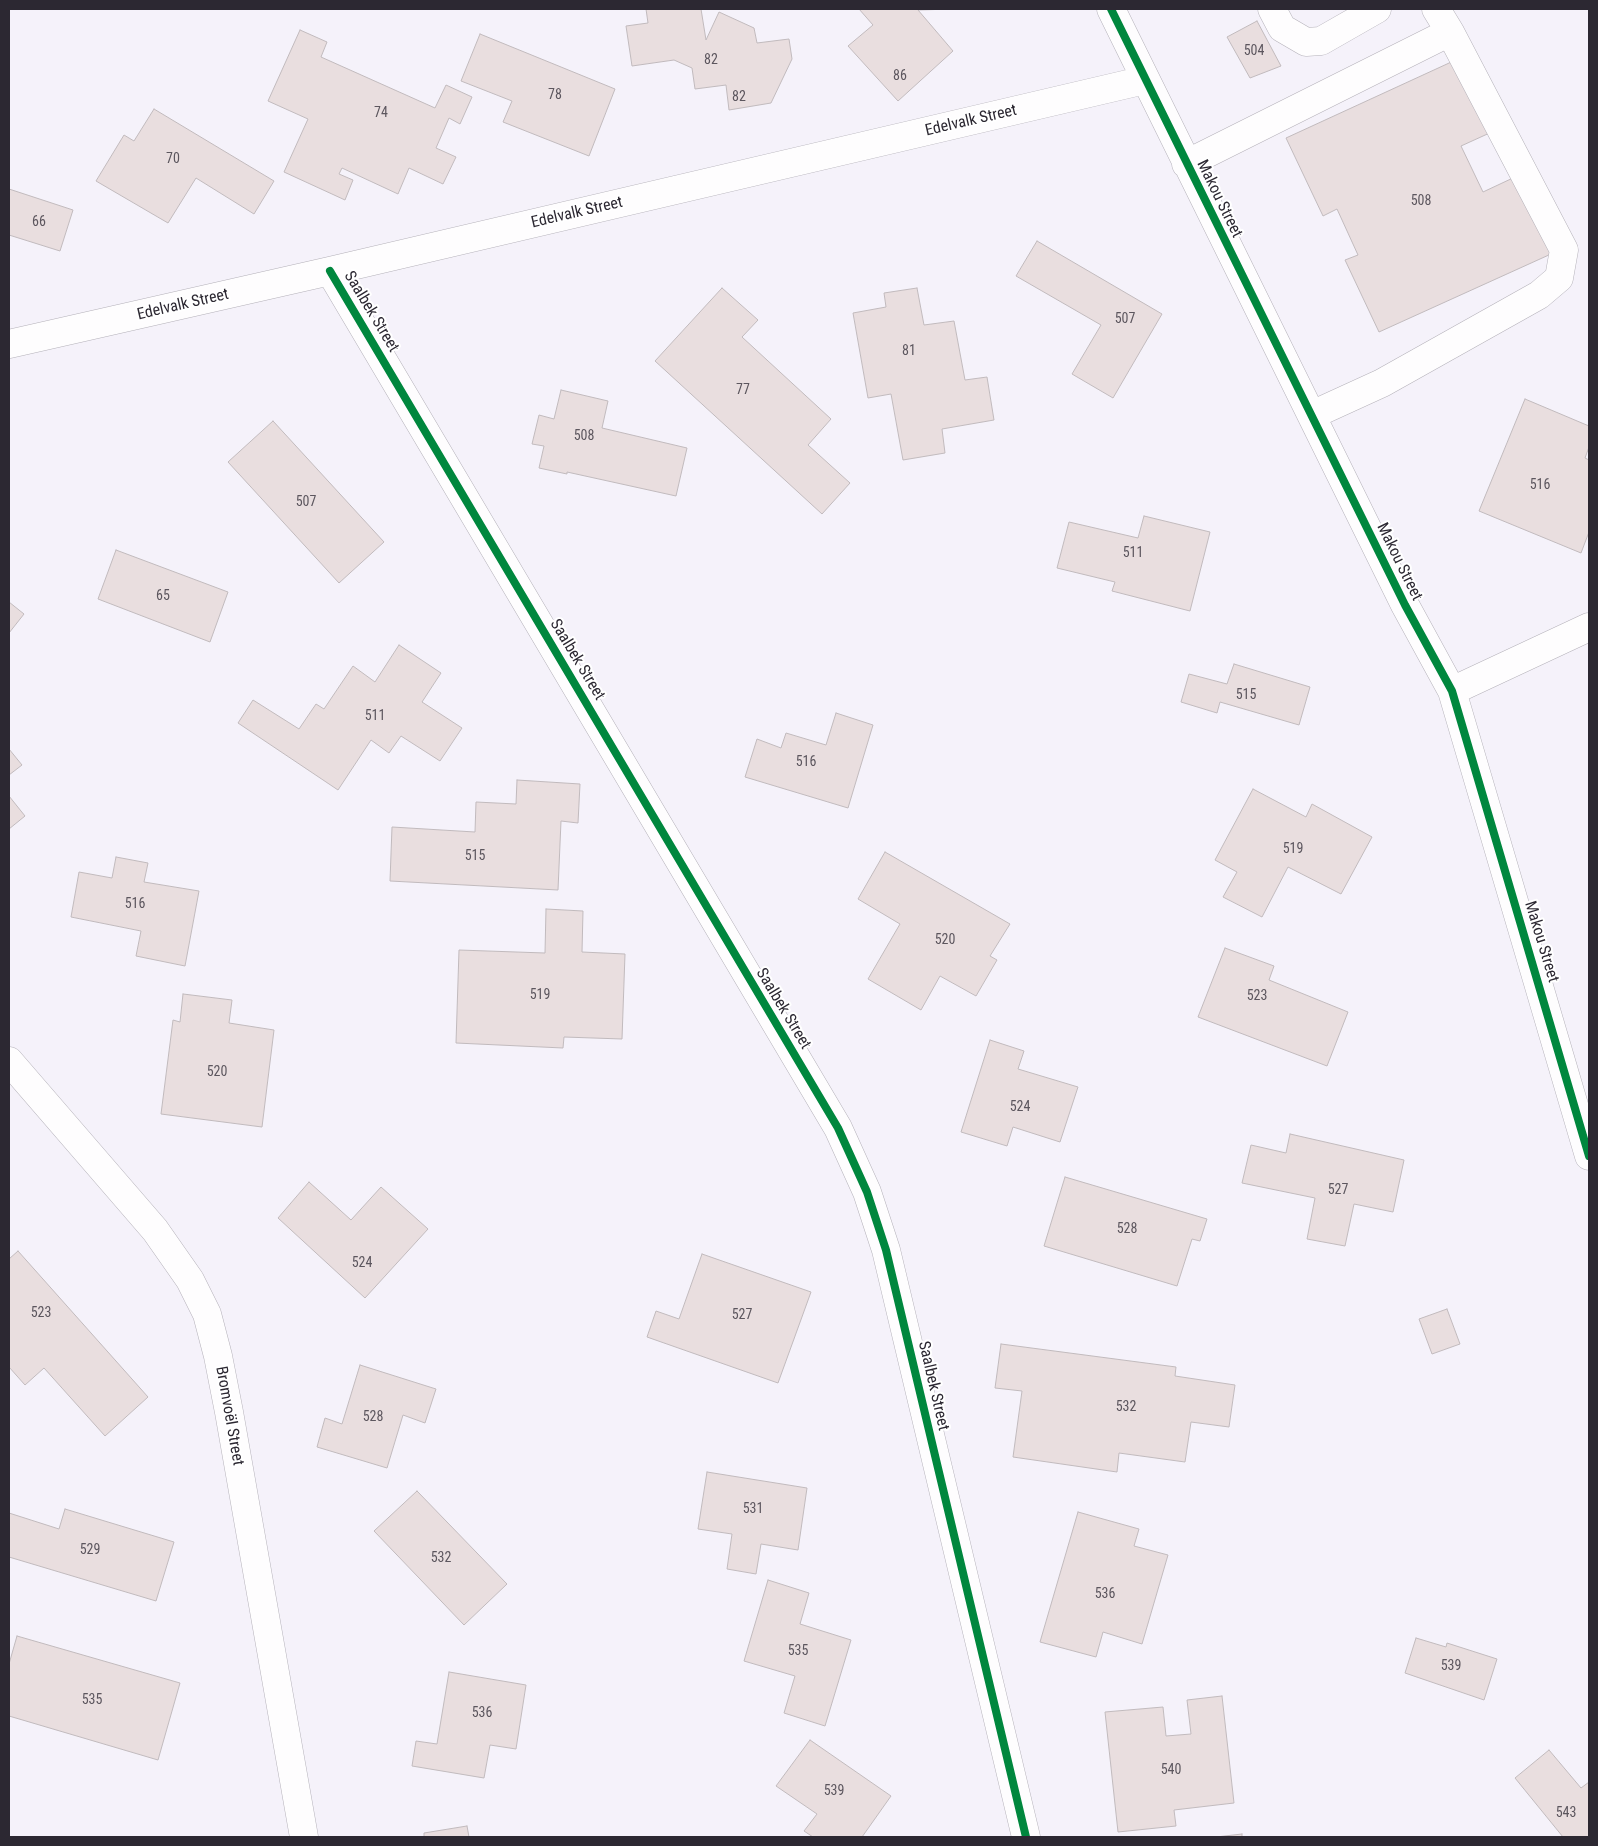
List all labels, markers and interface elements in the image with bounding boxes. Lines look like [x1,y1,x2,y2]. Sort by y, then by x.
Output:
house number: 504 [1244,43,1264,59]
house number: 82 [704,52,718,68]
house number: 86 [893,68,907,84]
house number: 78 [548,87,562,103]
house number: 82 [732,89,746,105]
street label: Edelvalk Street [923,101,1019,141]
house number: 74 [374,105,388,121]
house number: 70 [166,151,180,167]
street label: Makou Street [1192,157,1246,241]
street label: Edelvalk Street [529,193,625,233]
house number: 508 [1411,193,1431,209]
house number: 66 [32,214,46,230]
street label: Saalbek Street [339,268,403,356]
street label: Edelvalk Street [135,285,231,325]
house number: 507 [1115,311,1135,327]
house number: 81 [902,343,916,359]
house number: 77 [736,382,750,398]
house number: 508 [574,428,594,444]
house number: 516 [1530,477,1550,493]
house number: 507 [296,494,316,510]
street label: Makou Street [1372,520,1426,604]
house number: 511 [1123,545,1143,561]
house number: 65 [156,588,170,604]
street label: Saalbek Street [545,616,609,704]
house number: 515 [1236,687,1256,703]
house number: 511 [365,708,385,724]
house number: 516 [796,754,816,770]
house number: 519 [1283,841,1303,857]
house number: 515 [465,848,485,864]
house number: 516 [125,896,145,912]
street label: Makou Street [1520,899,1562,985]
house number: 520 [935,932,955,948]
street label: Saalbek Street [751,965,815,1053]
house number: 519 [530,987,550,1003]
house number: 523 [1247,988,1267,1004]
house number: 520 [207,1064,227,1080]
house number: 524 [1010,1099,1030,1115]
house number: 527 [1328,1182,1348,1198]
house number: 528 [1117,1221,1137,1237]
house number: 524 [352,1255,372,1271]
house number: 523 [31,1305,51,1321]
house number: 527 [732,1307,752,1323]
street label: Saalbek Street [913,1339,953,1433]
street label: Bromvoël Street [211,1365,247,1467]
house number: 532 [1116,1399,1136,1415]
house number: 528 [363,1409,383,1425]
house number: 531 [743,1501,763,1517]
house number: 529 [80,1542,100,1558]
house number: 532 [431,1550,451,1566]
house number: 536 [1095,1586,1115,1602]
house number: 535 [788,1643,808,1659]
house number: 539 [1441,1658,1461,1674]
house number: 535 [82,1692,102,1708]
house number: 536 [472,1705,492,1721]
house number: 540 [1161,1762,1181,1778]
house number: 539 [824,1783,844,1799]
house number: 543 [1556,1805,1576,1821]

